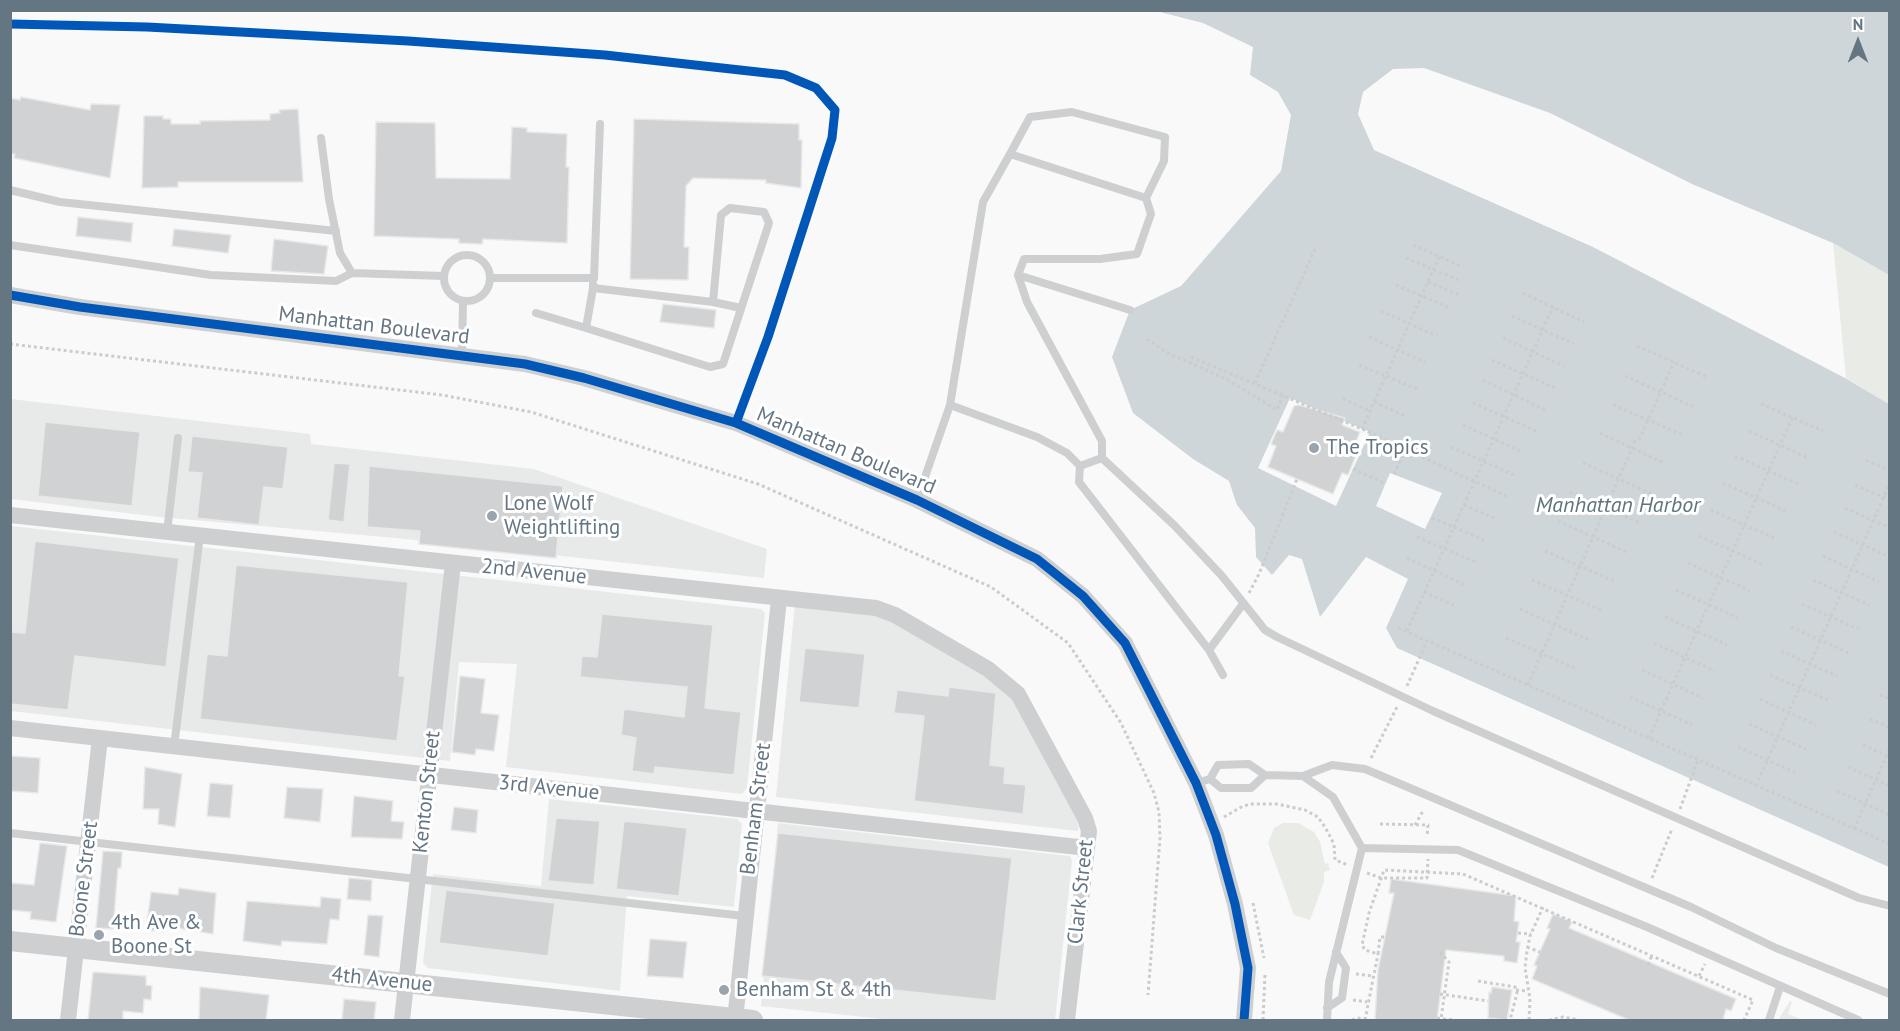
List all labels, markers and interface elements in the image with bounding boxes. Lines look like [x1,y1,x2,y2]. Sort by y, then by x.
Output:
north arrow [1828,12,1888,72]
text: N [1853,14,1863,34]
street label: Manhattan Boulevard [277,302,471,350]
street label: Manhattan Boulevard [753,402,939,500]
place label: The Tropics [1326,435,1429,461]
marker: The Tropics [1307,441,1321,455]
place label: Lone Wolf Weightlifting [504,491,620,541]
water label: Manhattan Harbor [1536,493,1700,519]
marker: Lone Wolf Weightlifting [485,509,499,523]
street label: 2nd Avenue [480,554,588,590]
street label: Kenton Street [408,730,446,854]
street label: Benham Street [735,742,777,876]
street label: 3rd Avenue [497,770,601,806]
street label: Boone Street [64,820,104,938]
street label: Clark Street [1063,838,1099,946]
place label: 4th Ave & Boone St [111,910,201,960]
marker: 4th Ave & Boone St [92,928,106,942]
street label: 4th Avenue [330,962,434,998]
place label: Benham St & 4th [736,977,892,1003]
marker: Benham St & 4th [717,983,731,997]

